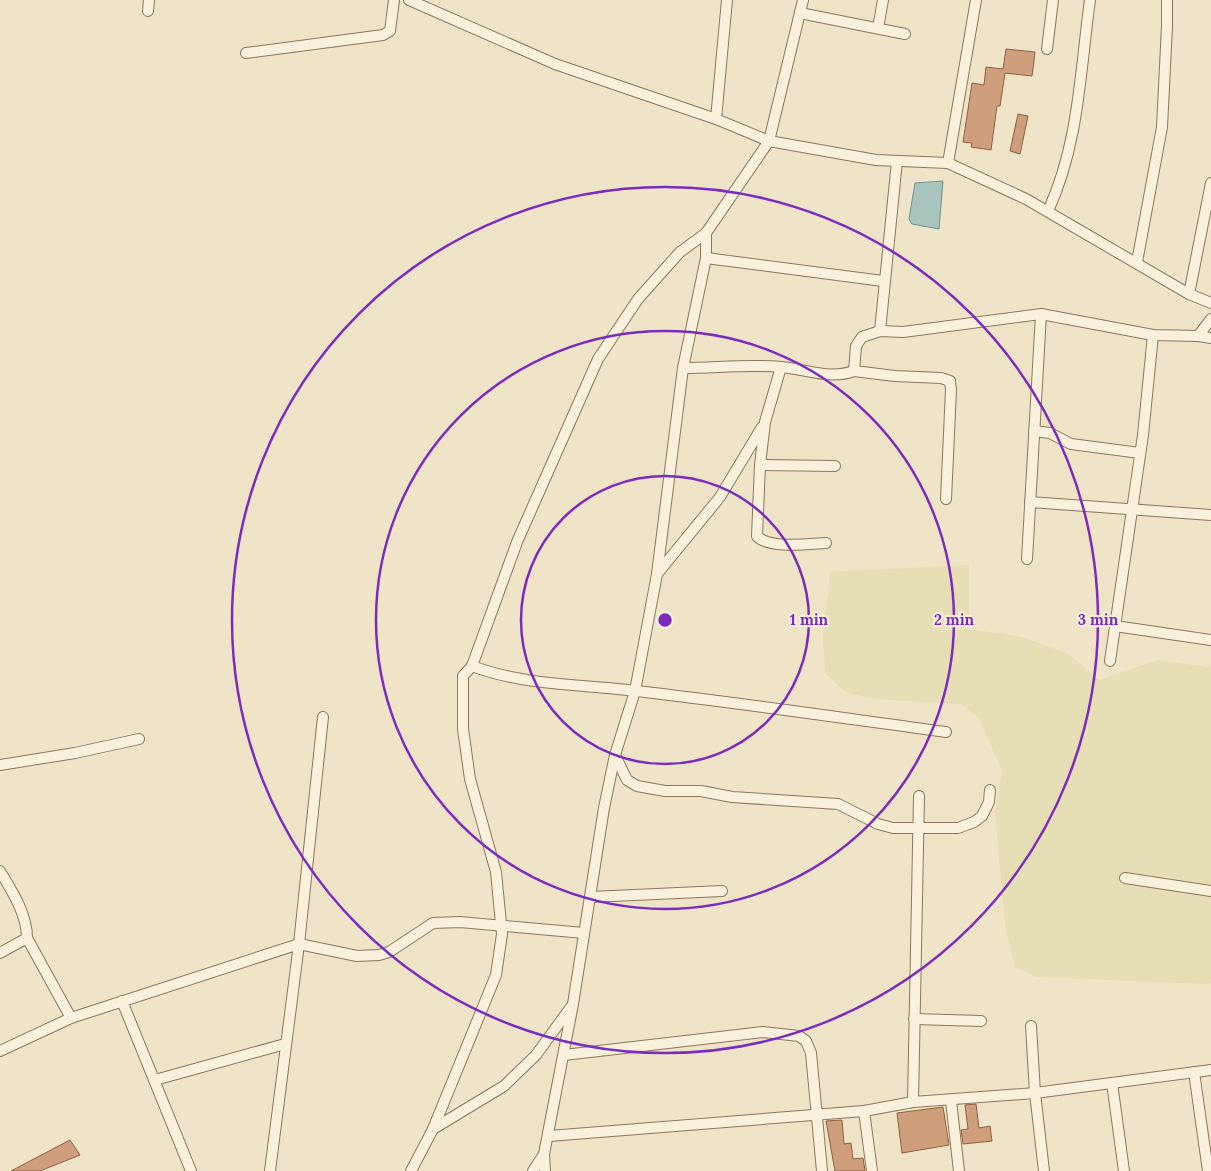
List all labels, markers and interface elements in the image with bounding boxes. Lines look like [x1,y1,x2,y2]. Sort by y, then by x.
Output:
text: 1 min [790,610,829,629]
text: 2 min [934,610,975,629]
text: 3 min [1078,610,1119,629]
centre of rings [656,611,674,629]

